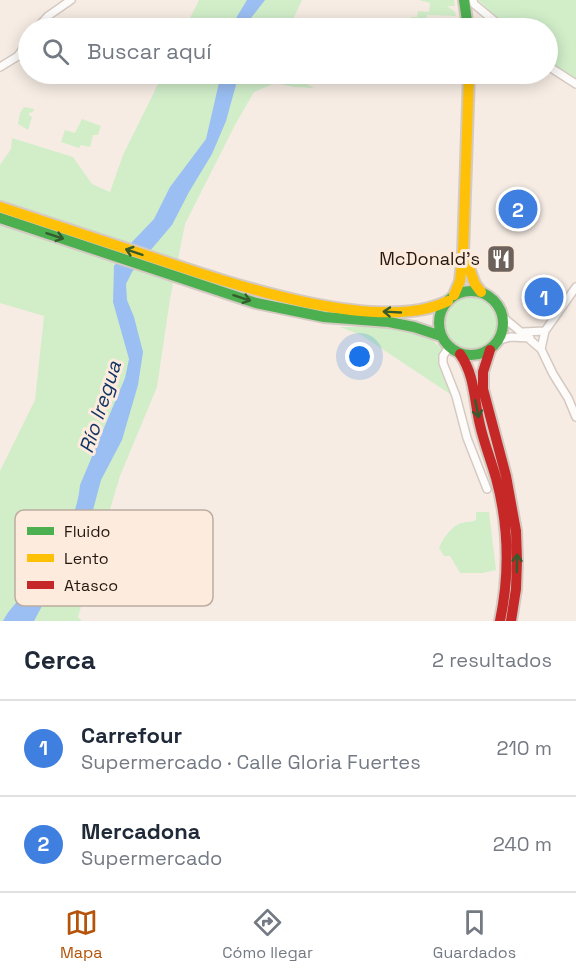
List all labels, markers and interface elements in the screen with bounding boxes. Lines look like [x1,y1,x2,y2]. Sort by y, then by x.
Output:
search box [18,18,558,84]
icon: search [39,35,72,68]
text: Buscar aquí [87,37,212,65]
pin: 2 [498,186,538,232]
one-way arrow [46,232,64,243]
restaurant icon: McDonald's [485,243,517,275]
one-way arrow [125,246,144,257]
place label: McDonald's [379,247,480,270]
pin: 1 [524,274,564,320]
one-way arrow [232,293,251,304]
one-way arrow [382,306,402,317]
your location [345,342,374,371]
water label: Río Iregua [73,357,127,456]
one-way arrow [472,399,483,419]
legend [15,510,213,606]
text: Fluido [64,521,110,542]
text: Lento [64,548,109,569]
one-way arrow [512,553,523,573]
text: Atasco [64,575,118,596]
text: Cerca [24,643,96,677]
text: 2 resultados [432,647,552,673]
text: Carrefour [81,721,182,749]
text: 1 [39,735,48,761]
text: 210 m [496,735,552,761]
text: Supermercado · Calle Gloria Fuertes [81,749,421,775]
text: Mercadona [81,817,201,845]
text: 2 [38,831,49,857]
text: 240 m [493,831,552,857]
text: Supermercado [81,845,222,871]
tab: Mapa [60,906,102,963]
tab: Cómo llegar [222,906,313,963]
tab: Guardados [433,906,516,963]

